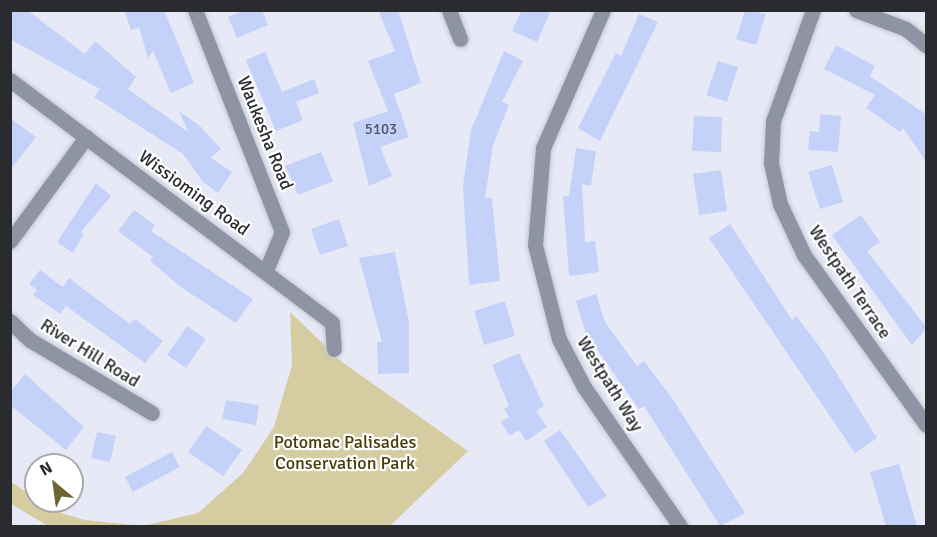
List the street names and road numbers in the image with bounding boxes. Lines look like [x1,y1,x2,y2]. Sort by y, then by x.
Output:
street label: Waukesha Road [232,73,298,193]
street label: Wissioming Road [135,146,253,240]
street label: Westpath Terrace [804,221,896,343]
street label: River Hill Road [36,314,144,392]
street label: Westpath Way [572,332,648,436]

